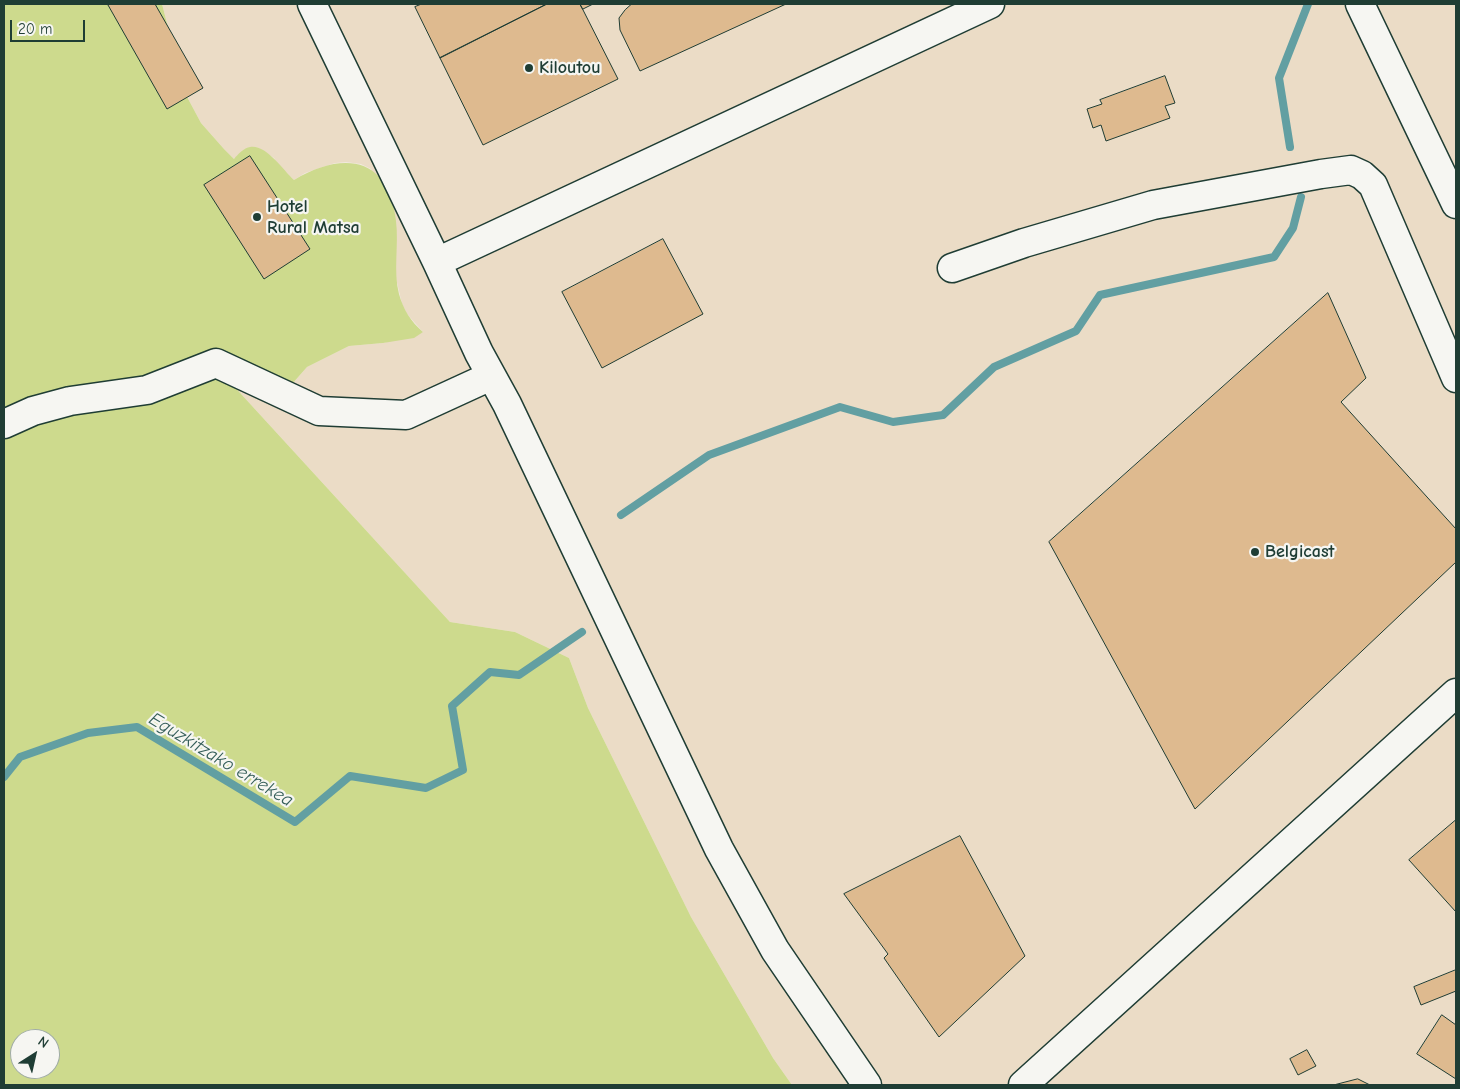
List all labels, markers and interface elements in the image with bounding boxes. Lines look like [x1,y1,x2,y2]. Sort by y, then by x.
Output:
scale bar [12,10,88,42]
text: 20 m [18,20,52,38]
place label: Kiloutou [539,57,600,79]
marker: Kiloutou [523,62,535,74]
place label: Hotel Rural Matsa [267,196,360,238]
marker: Hotel Rural Matsa [251,211,263,223]
place label: Belgicast [1265,541,1334,563]
marker: Belgicast [1249,546,1261,558]
water label: Eguzkitzako errekea [145,708,297,812]
north arrow [10,1029,60,1079]
text: N [35,1033,52,1052]

